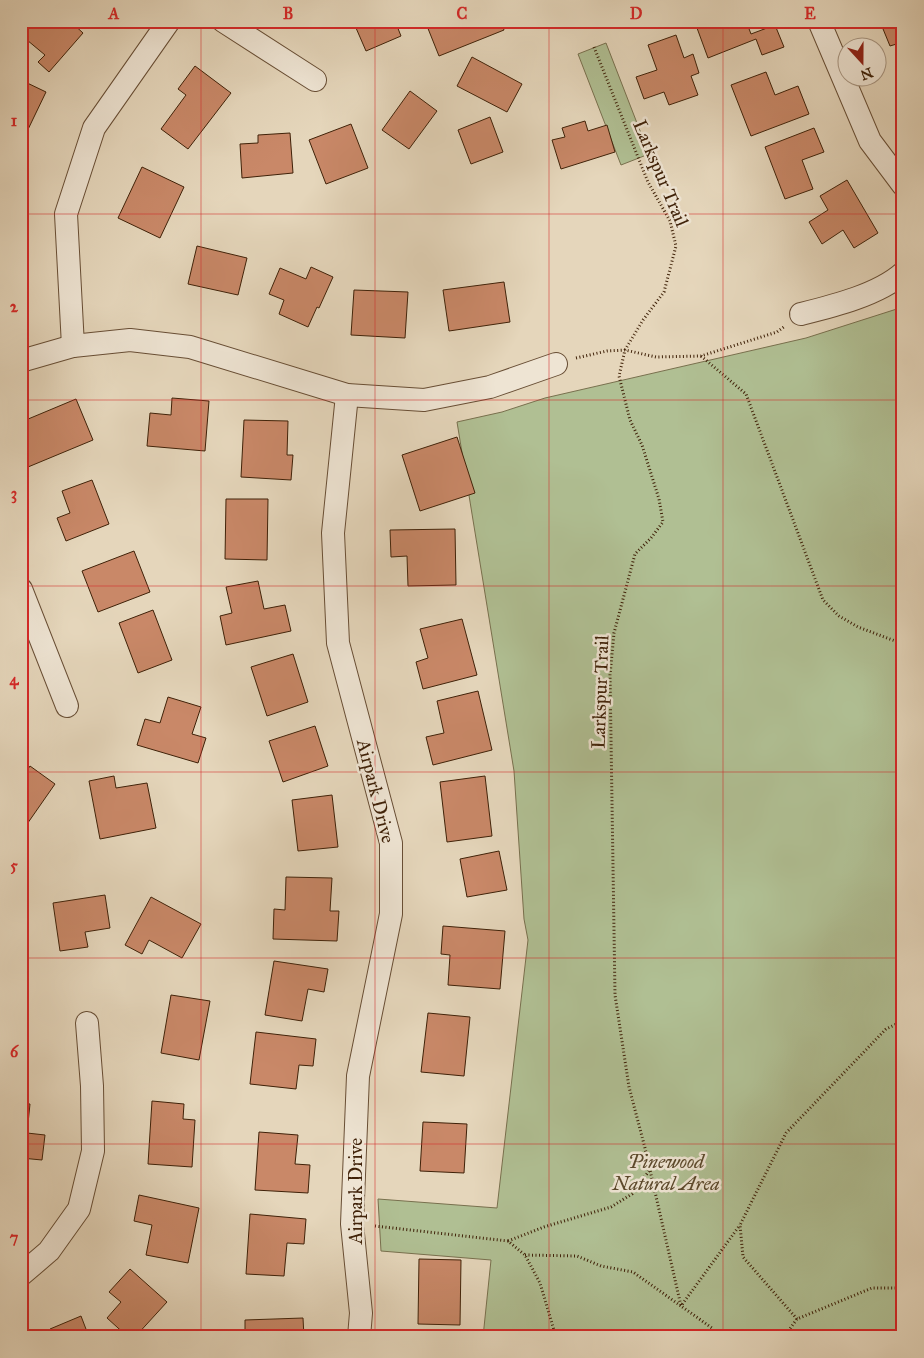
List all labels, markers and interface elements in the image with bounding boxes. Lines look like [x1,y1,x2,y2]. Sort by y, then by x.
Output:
text: A [108,4,120,23]
text: B [283,4,293,23]
text: C [457,4,468,23]
text: D [630,4,643,23]
text: E [804,4,816,23]
north arrow [836,38,886,88]
text: N [858,64,875,84]
text: 1 [11,111,18,130]
street label: Larkspur Trail [628,116,694,231]
text: 2 [10,297,19,316]
text: 3 [11,484,17,504]
street label: Larkspur Trail [587,634,614,749]
text: 4 [10,670,20,690]
street label: Airpark Drive [352,736,400,846]
text: 5 [10,856,18,875]
text: 6 [10,1042,19,1061]
street label: Airpark Drive [344,1138,367,1245]
park label: Pinewood Natural Area [611,1150,720,1195]
text: 7 [10,1228,19,1247]

